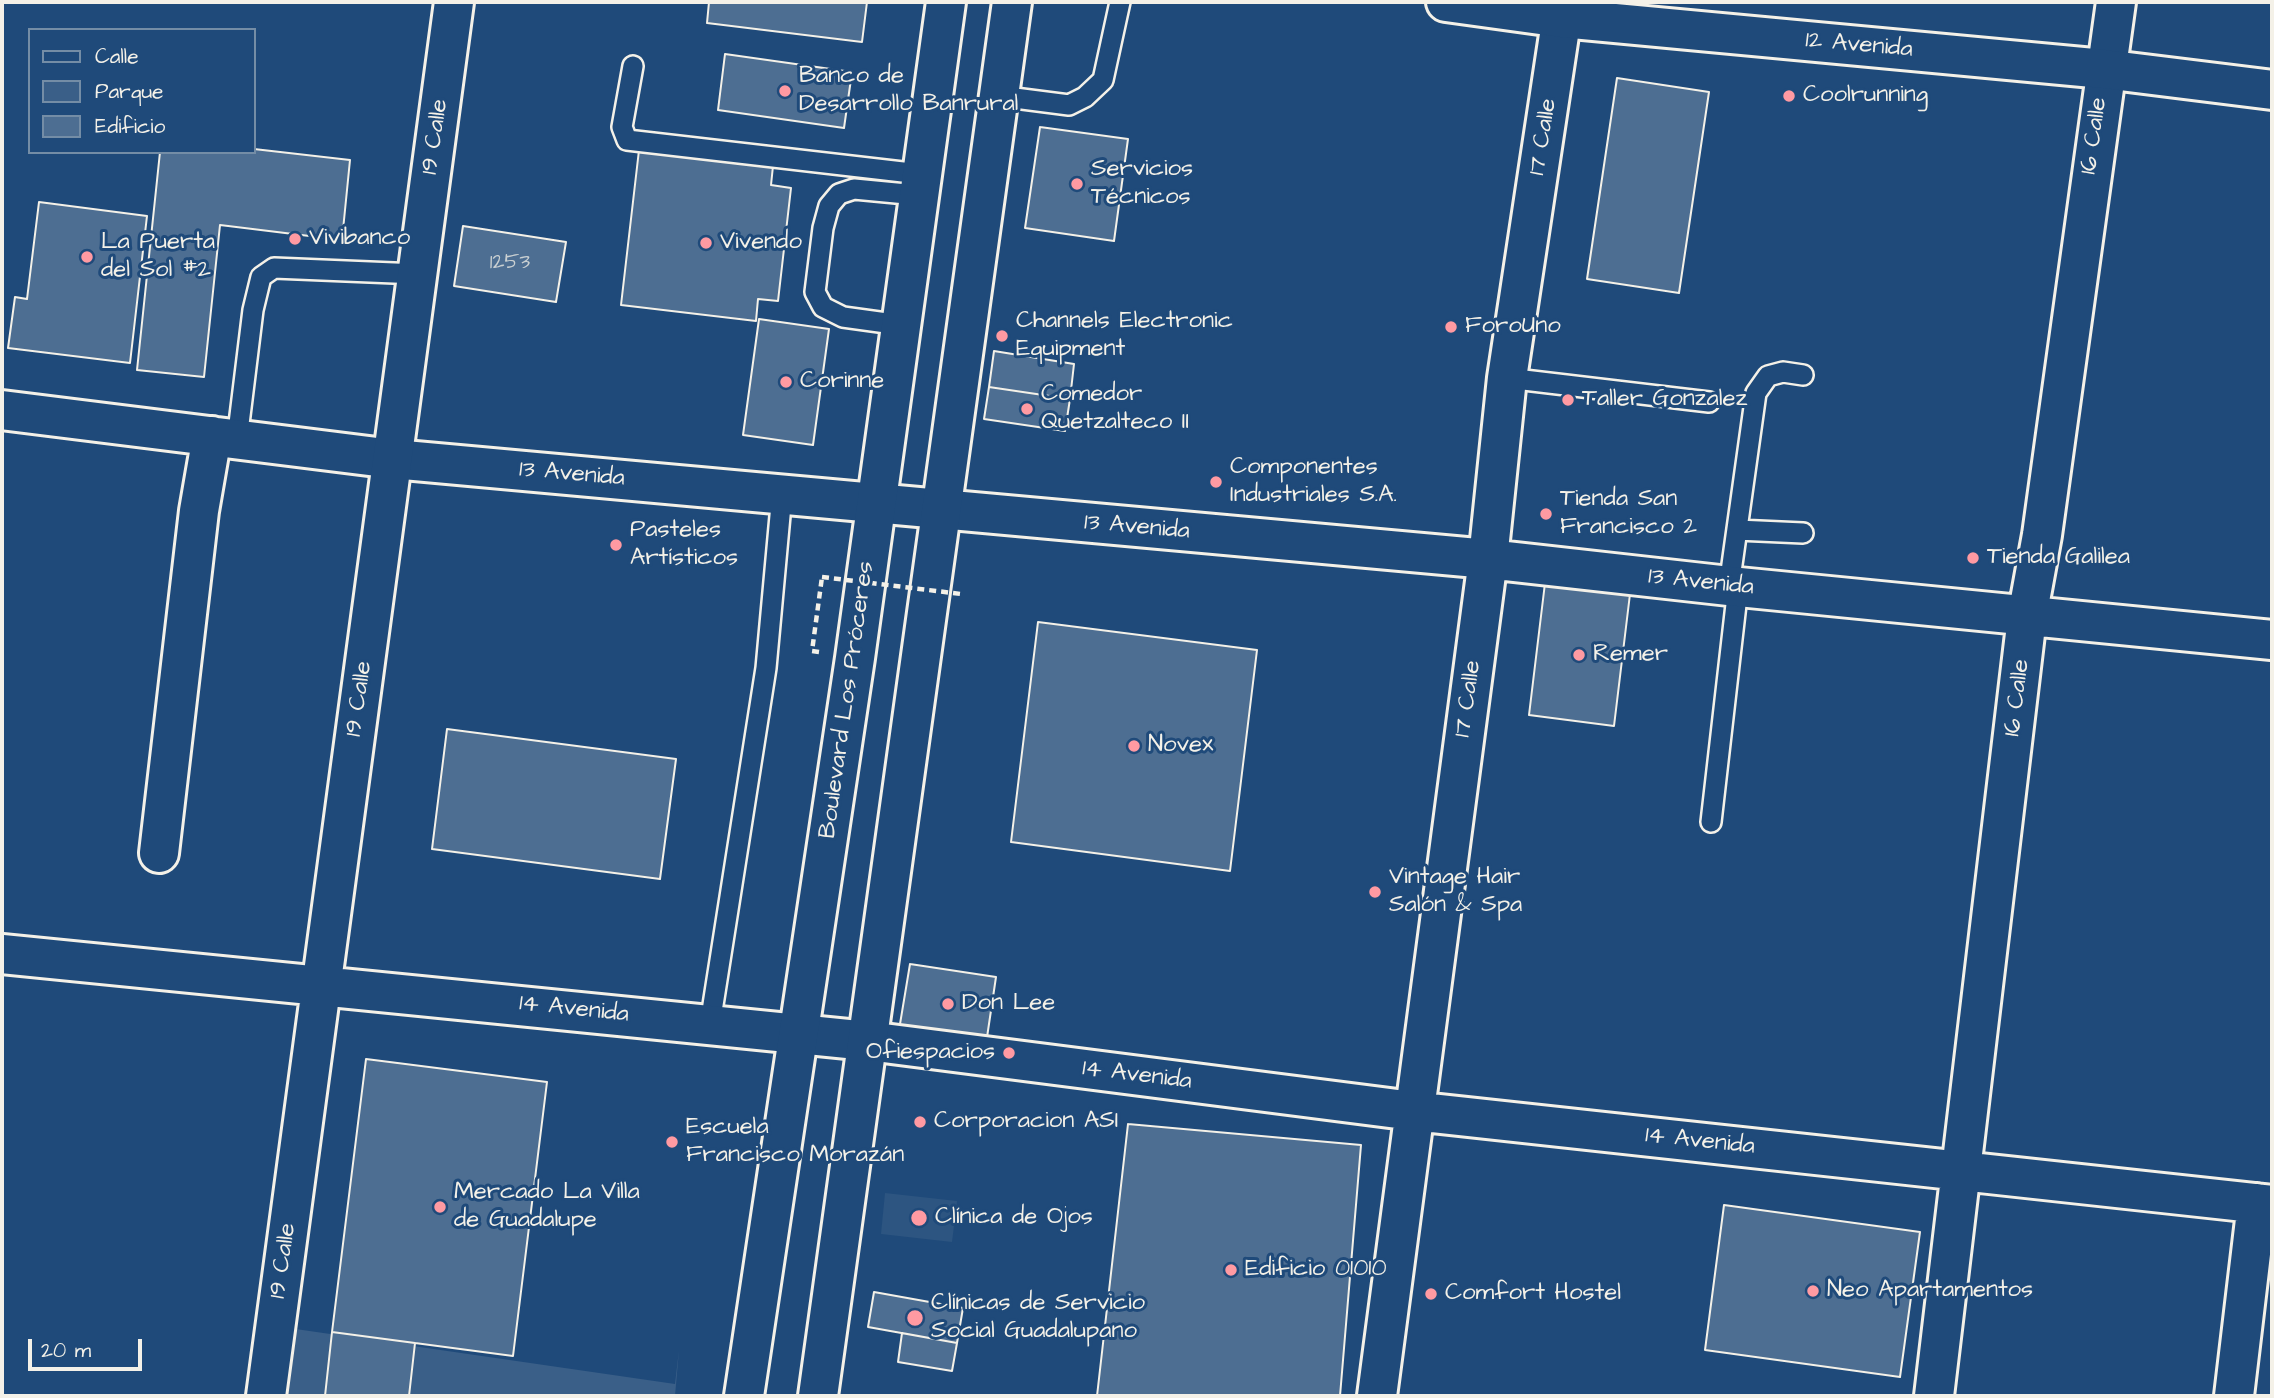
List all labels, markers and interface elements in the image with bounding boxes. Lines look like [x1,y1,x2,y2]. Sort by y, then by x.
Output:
street label: 12 Avenida [1804,27,1914,65]
legend [28,28,256,154]
text: Calle [95,42,139,71]
place label: Banco de Desarrollo Banrural [799,63,1018,119]
text: Parque [95,77,163,106]
place label: Coolrunning [1803,82,1928,110]
marker: Banco de Desarrollo Banrural [777,83,793,99]
marker: Coolrunning [1781,88,1797,104]
street label: 16 Calle [2075,96,2115,176]
street label: 19 Calle [416,97,456,177]
street label: 17 Calle [1524,97,1564,177]
text: Edificio [95,112,165,141]
place label: Servicios Técnicos [1091,156,1193,212]
marker: Servicios Técnicos [1069,176,1085,192]
place label: Vivibanco [309,225,410,253]
place label: La Puerta del Sol #2 [101,229,215,285]
place label: Vivendo [720,229,802,257]
marker: Vivibanco [287,231,303,247]
marker: Vivendo [698,235,714,251]
marker: La Puerta del Sol #2 [79,249,95,265]
house number: 1253 [490,251,530,277]
place label: Channels Electronic Equipment [1016,308,1233,364]
place label: ForoUno [1465,313,1561,341]
marker: ForoUno [1443,319,1459,335]
marker: Channels Electronic Equipment [994,328,1010,344]
place label: Corinne [800,368,884,396]
marker: Corinne [778,374,794,390]
place label: Comedor Quetzalteco II [1041,381,1189,437]
place label: Taller Gonzalez [1582,386,1747,414]
marker: Taller Gonzalez [1560,392,1576,408]
marker: Comedor Quetzalteco II [1019,401,1035,417]
place label: Componentes Industriales S.A. [1230,454,1397,510]
street label: 13 Avenida [518,456,626,494]
marker: Componentes Industriales S.A. [1208,474,1224,490]
place label: Tienda San Francisco 2 [1560,486,1697,542]
marker: Tienda San Francisco 2 [1538,506,1554,522]
street label: 13 Avenida [1083,509,1191,547]
place label: Pasteles Artísticos [630,517,738,573]
marker: Pasteles Artísticos [608,537,624,553]
place label: Tienda Galilea [1987,544,2130,572]
marker: Tienda Galilea [1965,550,1981,566]
street label: Boulevard Los Próceres [814,560,882,840]
street label: 13 Avenida [1647,563,1755,603]
place label: Remer [1593,641,1668,669]
marker: Remer [1571,647,1587,663]
street label: 16 Calle [1999,658,2037,738]
street label: 19 Calle [340,659,380,739]
street label: 17 Calle [1449,659,1489,739]
place label: Novex [1148,732,1213,760]
marker: Novex [1126,738,1142,754]
place label: Vintage Hair Salón & Spa [1389,864,1522,920]
marker: Vintage Hair Salón & Spa [1367,884,1383,900]
street label: 14 Avenida [518,990,630,1030]
place label: Don Lee [962,990,1055,1018]
marker: Don Lee [940,996,956,1012]
place label: Ofiespacios [866,1039,995,1067]
marker: Ofiespacios [1001,1045,1017,1061]
street label: 14 Avenida [1081,1055,1193,1097]
place label: Corporacion ASI [934,1108,1118,1136]
place label: Escuela Francisco Morazán [686,1114,904,1170]
marker: Corporacion ASI [912,1114,928,1130]
street label: 14 Avenida [1644,1122,1756,1162]
marker: Escuela Francisco Morazán [664,1134,680,1150]
place label: Mercado La Villa de Guadalupe [454,1179,640,1235]
marker: Mercado La Villa de Guadalupe [432,1199,448,1215]
place label: Clínica de Ojos [935,1204,1093,1232]
marker: Clínica de Ojos [909,1208,929,1228]
street label: 19 Calle [264,1221,304,1301]
place label: Edificio 01010 [1245,1256,1387,1284]
marker: Edificio 01010 [1223,1262,1239,1278]
place label: Neo Apartamentos [1827,1277,2033,1305]
place label: Comfort Hostel [1445,1280,1621,1308]
marker: Neo Apartamentos [1805,1283,1821,1299]
marker: Comfort Hostel [1423,1286,1439,1302]
place label: Clínicas de Servicio Social Guadalupano [931,1290,1145,1346]
marker: Clínicas de Servicio Social Guadalupano [905,1308,925,1328]
scale bar [32,1324,145,1368]
text: 20 m [41,1336,91,1365]

